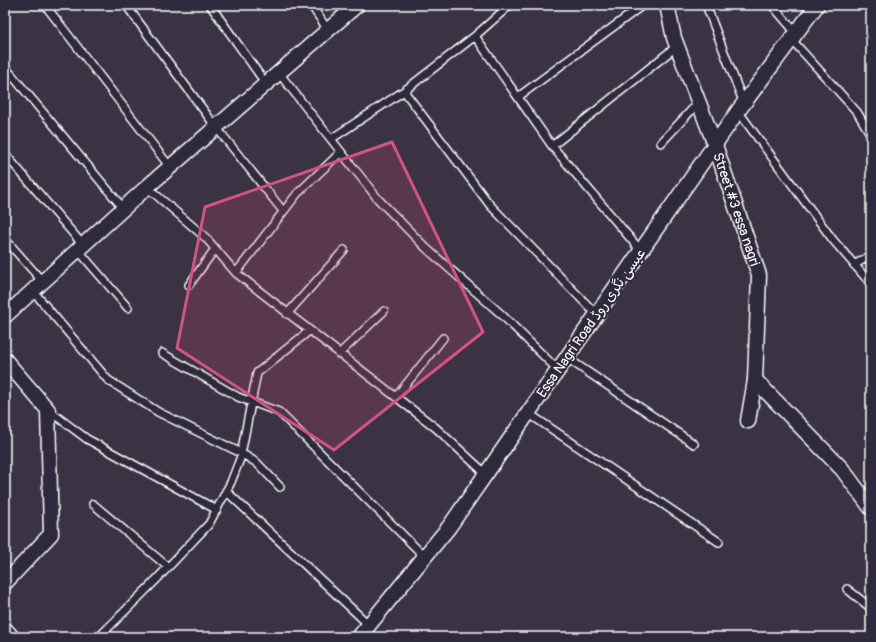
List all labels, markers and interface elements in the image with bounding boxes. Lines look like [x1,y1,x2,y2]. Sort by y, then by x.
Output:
street label: Street #3 essa nagri [710,150,764,269]
street label: Essa Nagri Road عیسیٰ نگری روڈ [533,245,649,401]

